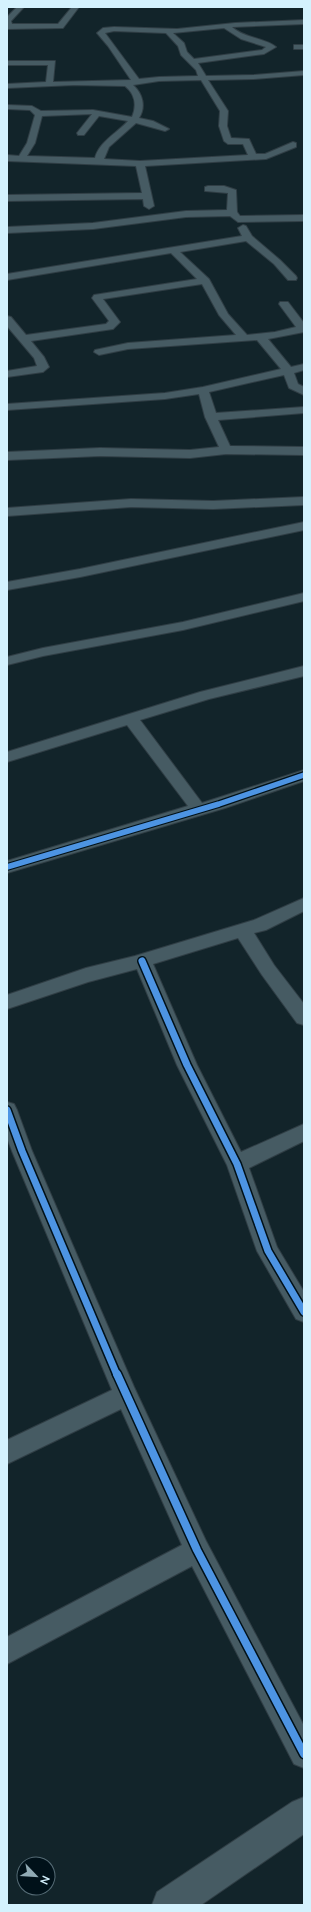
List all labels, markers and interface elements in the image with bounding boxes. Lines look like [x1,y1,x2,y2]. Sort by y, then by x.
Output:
north arrow [16,1856,56,1896]
text: N [37,1874,53,1887]

